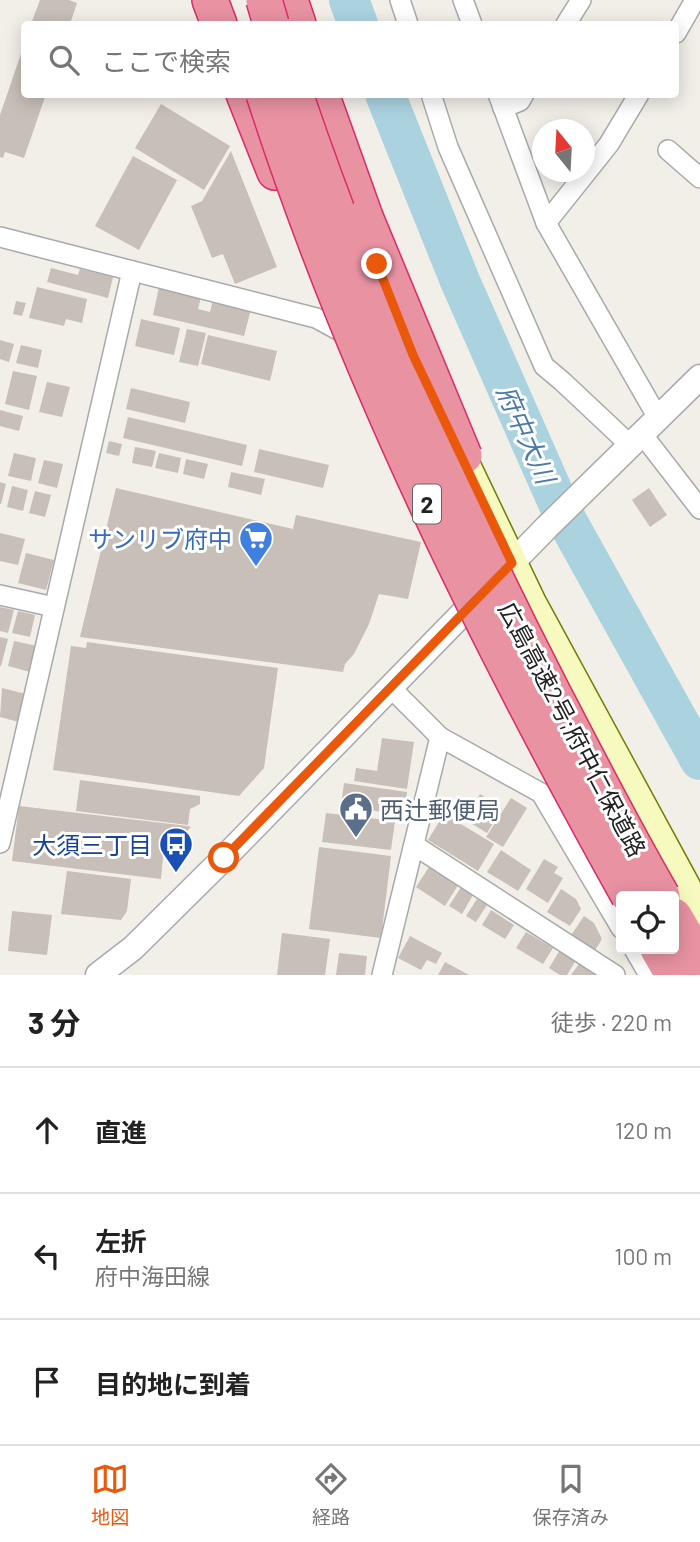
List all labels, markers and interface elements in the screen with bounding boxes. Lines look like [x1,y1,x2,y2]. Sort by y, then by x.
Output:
search box [21,21,679,98]
icon: search [45,41,83,79]
text: ここで検索 [101,45,231,76]
north arrow [532,119,595,182]
route end [361,248,392,279]
water label: 府中大川 [492,380,564,491]
road number: 2 [413,484,441,524]
supermarket icon: サンリブ府中 [237,519,275,568]
place label: サンリブ府中 [88,524,232,553]
street label: 広島高速2号;府中仁保道路 [493,597,653,861]
public building icon: 西辻郵便局 [337,790,375,839]
place label: 西辻郵便局 [380,795,500,824]
bus stop icon: 大須三丁目 [157,825,195,874]
place label: 大須三丁目 [32,830,152,859]
route start [208,842,239,873]
map controls [616,891,679,954]
button: locate [616,891,679,954]
text: 3 分 [28,1004,80,1040]
text: 徒歩 · 220 m [551,1008,672,1036]
icon: ahead [28,1111,66,1149]
text: 直進 [95,1116,147,1147]
text: 120 m [615,1116,672,1144]
text: 左折 [95,1225,147,1256]
icon: left [28,1237,66,1275]
text: 100 m [614,1242,672,1270]
text: 府中海田線 [95,1262,210,1290]
icon: arrive [28,1363,66,1401]
text: 目的地に到着 [95,1368,251,1399]
tab: 地図 [91,1460,129,1529]
tab: 経路 [312,1460,350,1529]
tab: 保存済み [533,1460,609,1529]

